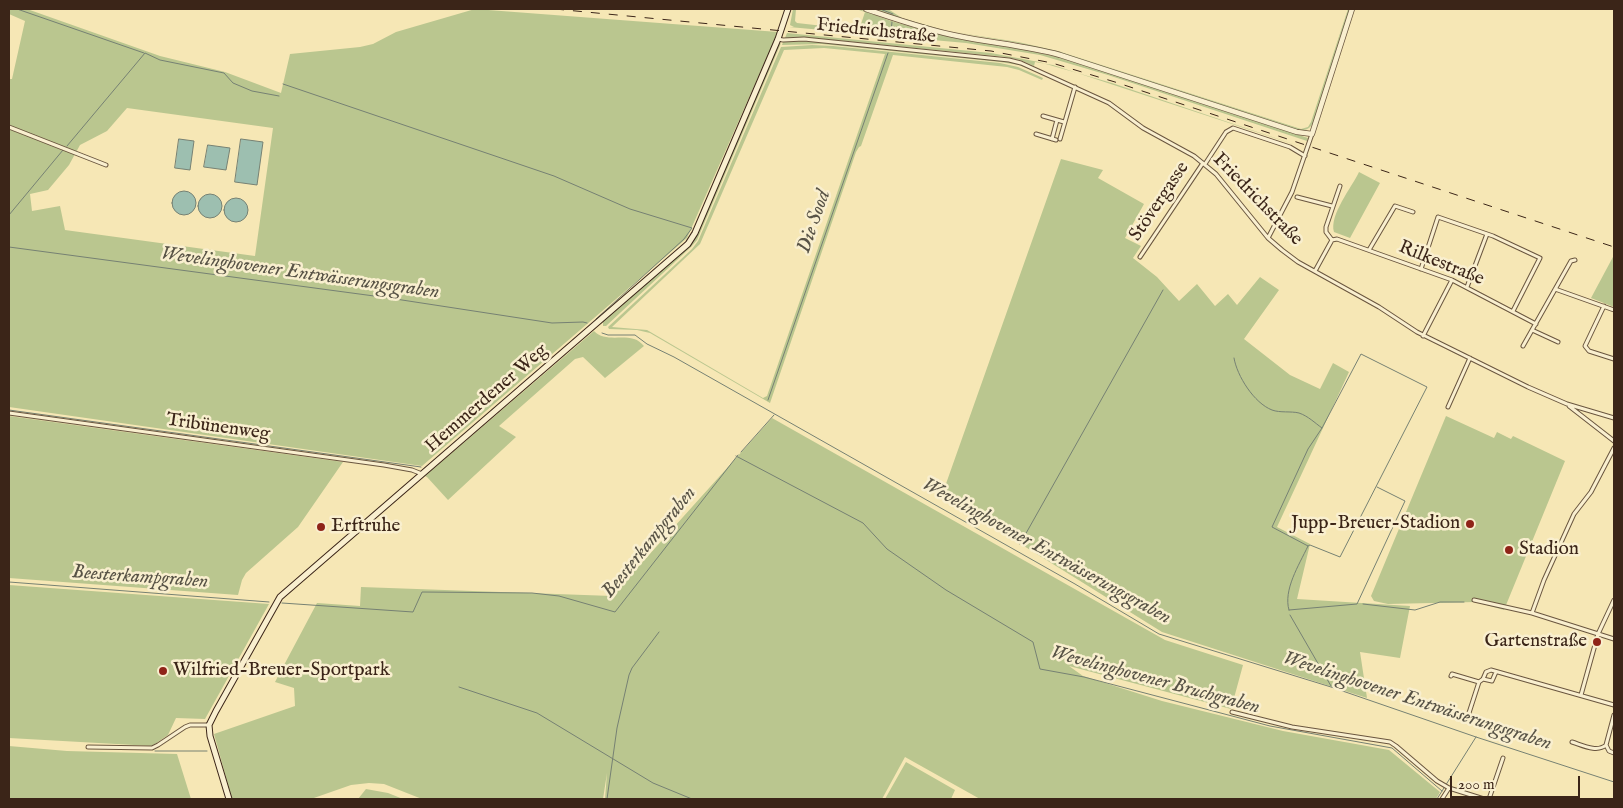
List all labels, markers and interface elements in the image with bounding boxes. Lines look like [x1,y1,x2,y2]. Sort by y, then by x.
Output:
street label: Friedrichstraße [815,14,937,50]
street label: Friedrichstraße [1207,149,1307,251]
street label: Stövergasse [1125,158,1195,246]
water label: Die Sood [793,187,837,257]
street label: Rilkestraße [1395,237,1487,291]
water label: Wevelinghovener Entwässerungsgraben [159,243,441,305]
street label: Hemmerdener Weg [421,340,553,458]
street label: Tribünenweg [165,409,271,447]
water label: Wevelinghovener Entwässerungsgraben [917,473,1175,631]
water label: Beesterkampgraben [598,482,702,604]
place label: Jupp-Breuer-Stadion [1291,513,1460,535]
place label: Erftruhe [331,516,400,538]
marker: Jupp-Breuer-Stadion [1464,518,1476,530]
marker: Erftruhe [315,521,327,533]
place label: Stadion [1519,539,1579,561]
marker: Stadion [1503,544,1515,556]
water label: Beesterkampgraben [71,561,209,595]
place label: Gartenstraße [1484,631,1587,653]
marker: Gartenstraße [1591,636,1603,648]
water label: Wevelinghovener Bruchgraben [1048,641,1262,721]
water label: Wevelinghovener Entwässerungsgraben [1280,647,1554,757]
place label: Wilfried-Breuer-Sportpark [173,660,390,682]
marker: Wilfried-Breuer-Sportpark [157,665,169,677]
scale bar [1453,766,1583,798]
text: 200 m [1458,775,1495,794]

